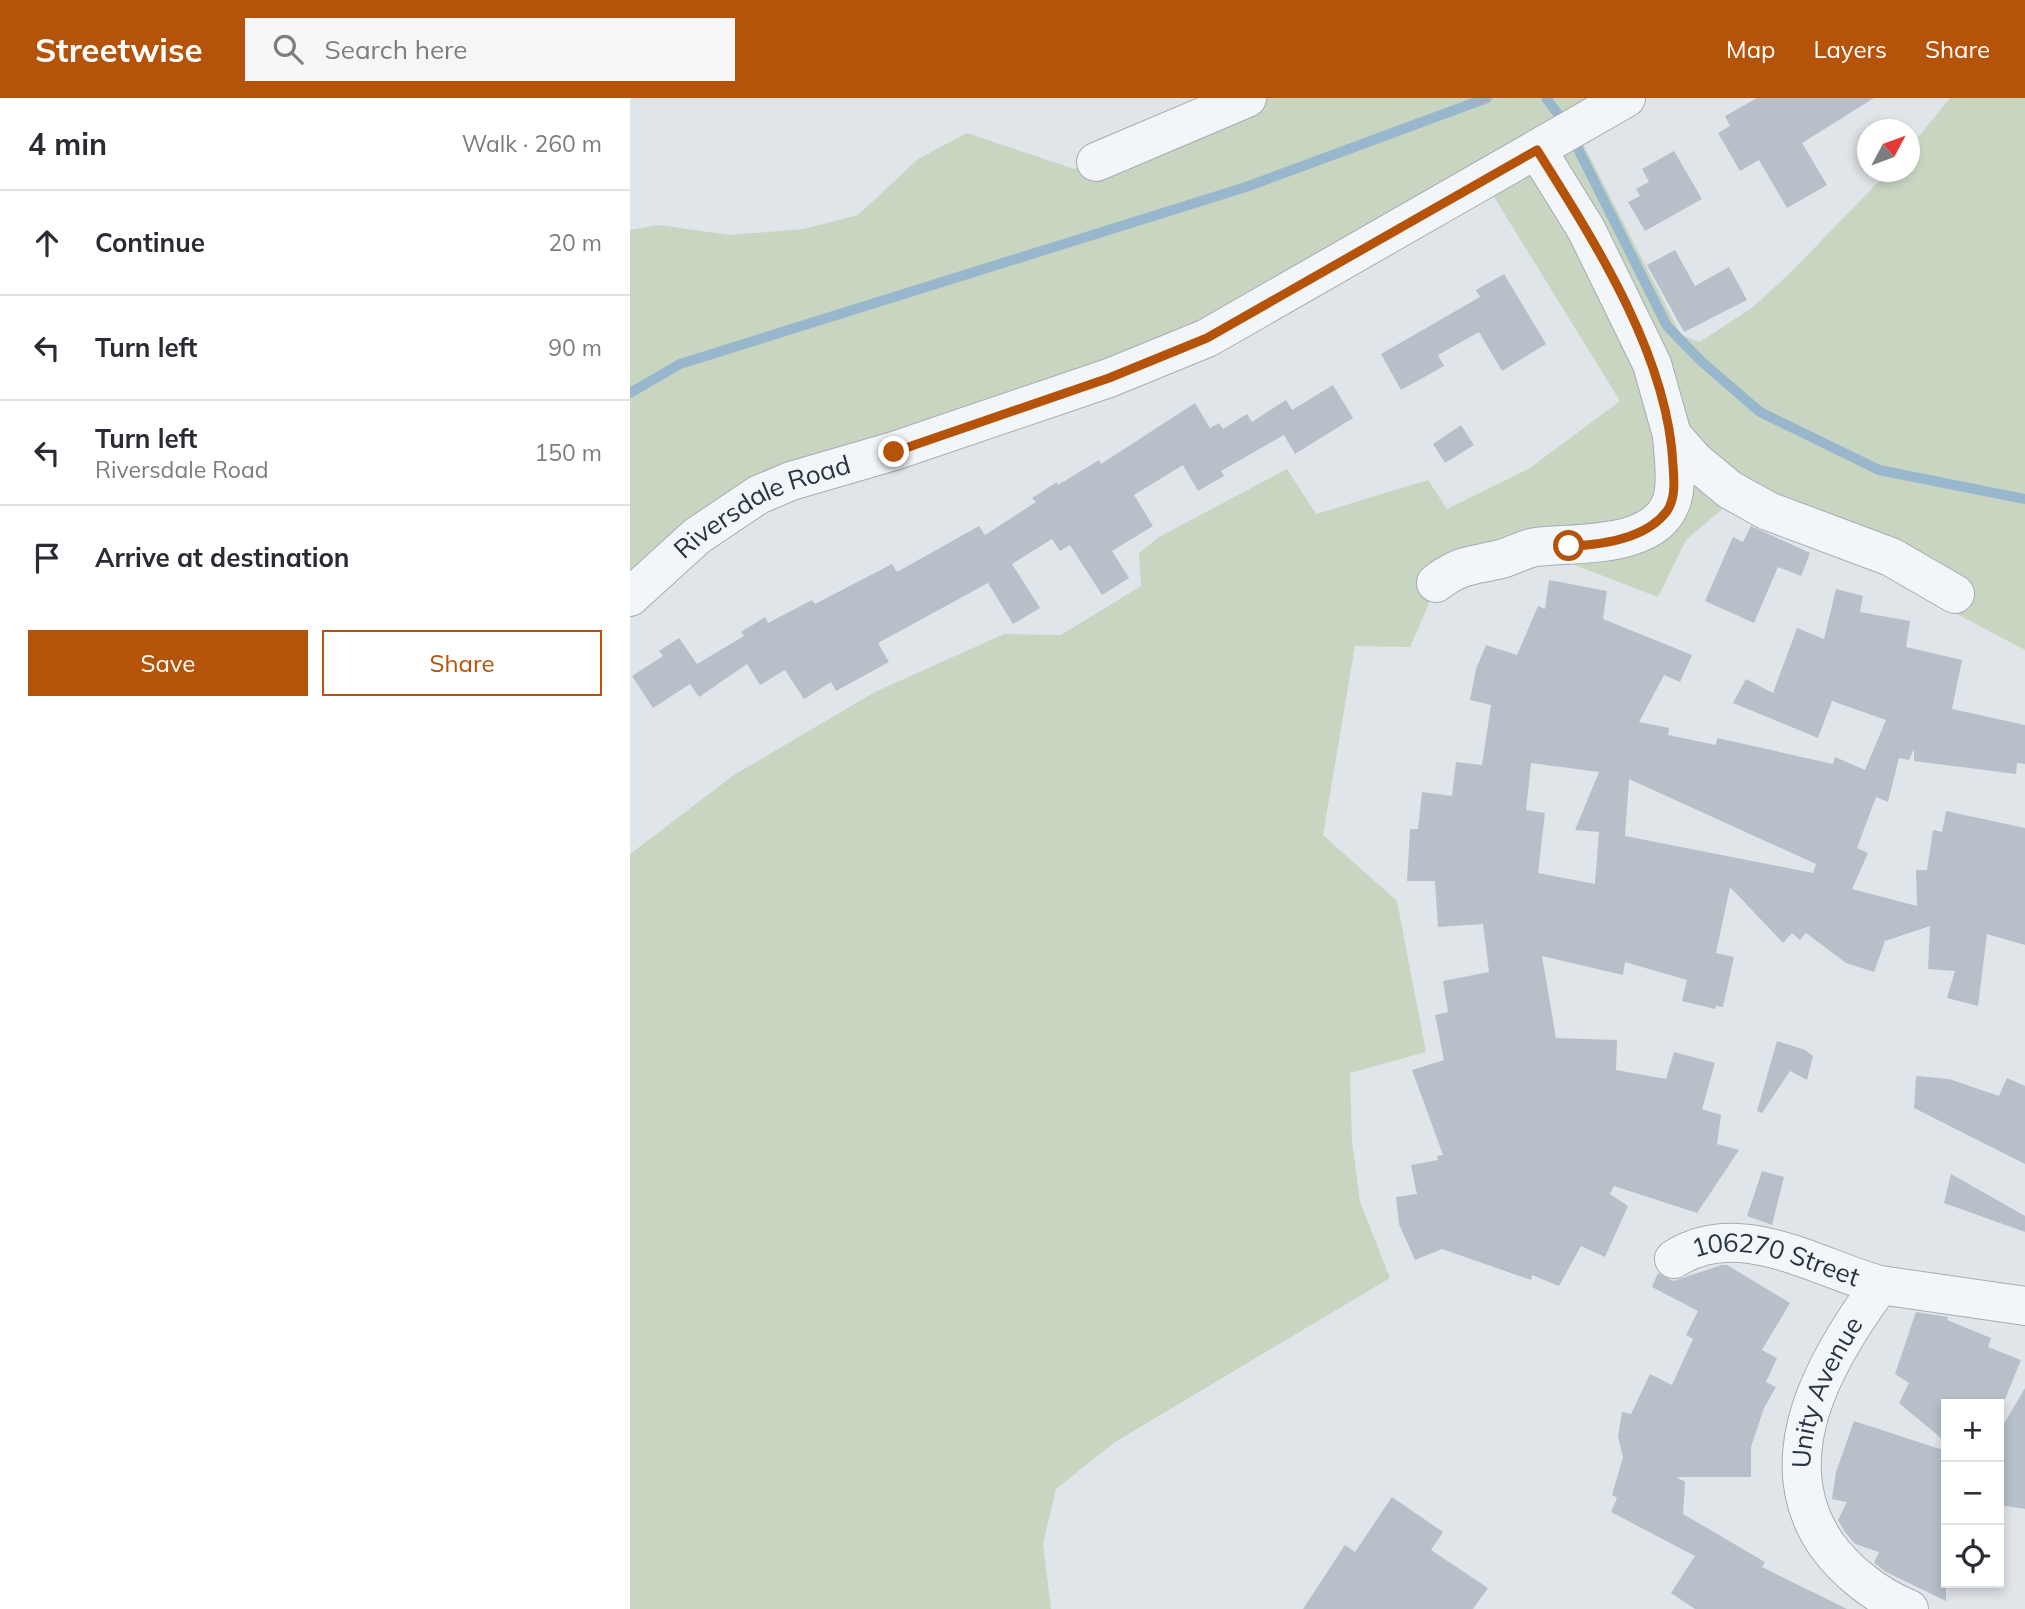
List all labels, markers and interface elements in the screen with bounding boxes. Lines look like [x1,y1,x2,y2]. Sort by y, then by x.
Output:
search box [245,18,735,81]
text: Streetwise [35,29,203,70]
icon: search [269,30,307,68]
text: Search here [325,33,467,66]
text: Map [1726,34,1775,64]
text: Layers [1813,34,1887,64]
text: Share [1925,34,1990,64]
north arrow [1857,119,1920,182]
text: 4 min [28,125,107,163]
text: Walk · 260 m [462,129,602,158]
icon: ahead [28,224,66,262]
text: Continue [95,226,205,259]
text: 20 m [548,228,602,257]
icon: left [28,329,66,367]
text: Turn left [95,331,197,364]
text: 90 m [548,333,602,362]
text: Turn left [95,422,197,455]
icon: left [28,434,66,472]
route end [878,436,909,467]
text: 150 m [534,438,602,467]
street label: Riversdale Road [666,448,854,565]
text: Riversdale Road [95,455,269,484]
route start [1553,530,1584,561]
icon: arrive [28,539,66,577]
text: Arrive at destination [95,541,350,574]
button: Save [28,630,308,696]
button: Share [322,630,602,696]
street label: 106270 Street [1688,1226,1864,1293]
street label: Unity Avenue [1784,1310,1870,1469]
map controls [1941,1399,2004,1588]
button: + [1941,1399,2004,1462]
button: − [1941,1462,2004,1525]
button: locate [1941,1525,2004,1588]

